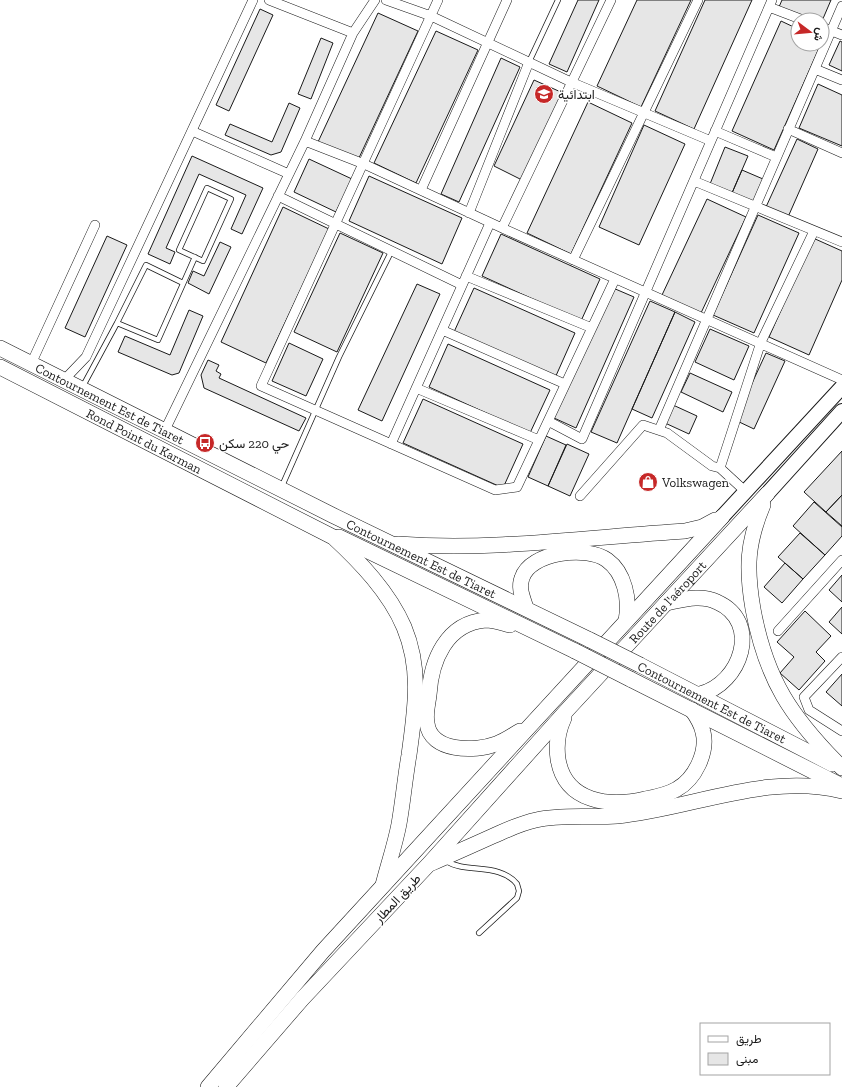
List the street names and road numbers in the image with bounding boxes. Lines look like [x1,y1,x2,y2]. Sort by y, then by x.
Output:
street label: Contournement Est de Tiaret [33,360,187,447]
street label: Rond Point du Karman [84,405,205,477]
street label: Contournement Est de Tiaret [344,516,499,601]
street label: Route de l'aéroport [626,558,709,646]
street label: Contournement Est de Tiaret [635,658,789,747]
street label: طريق المطار [370,871,425,927]

